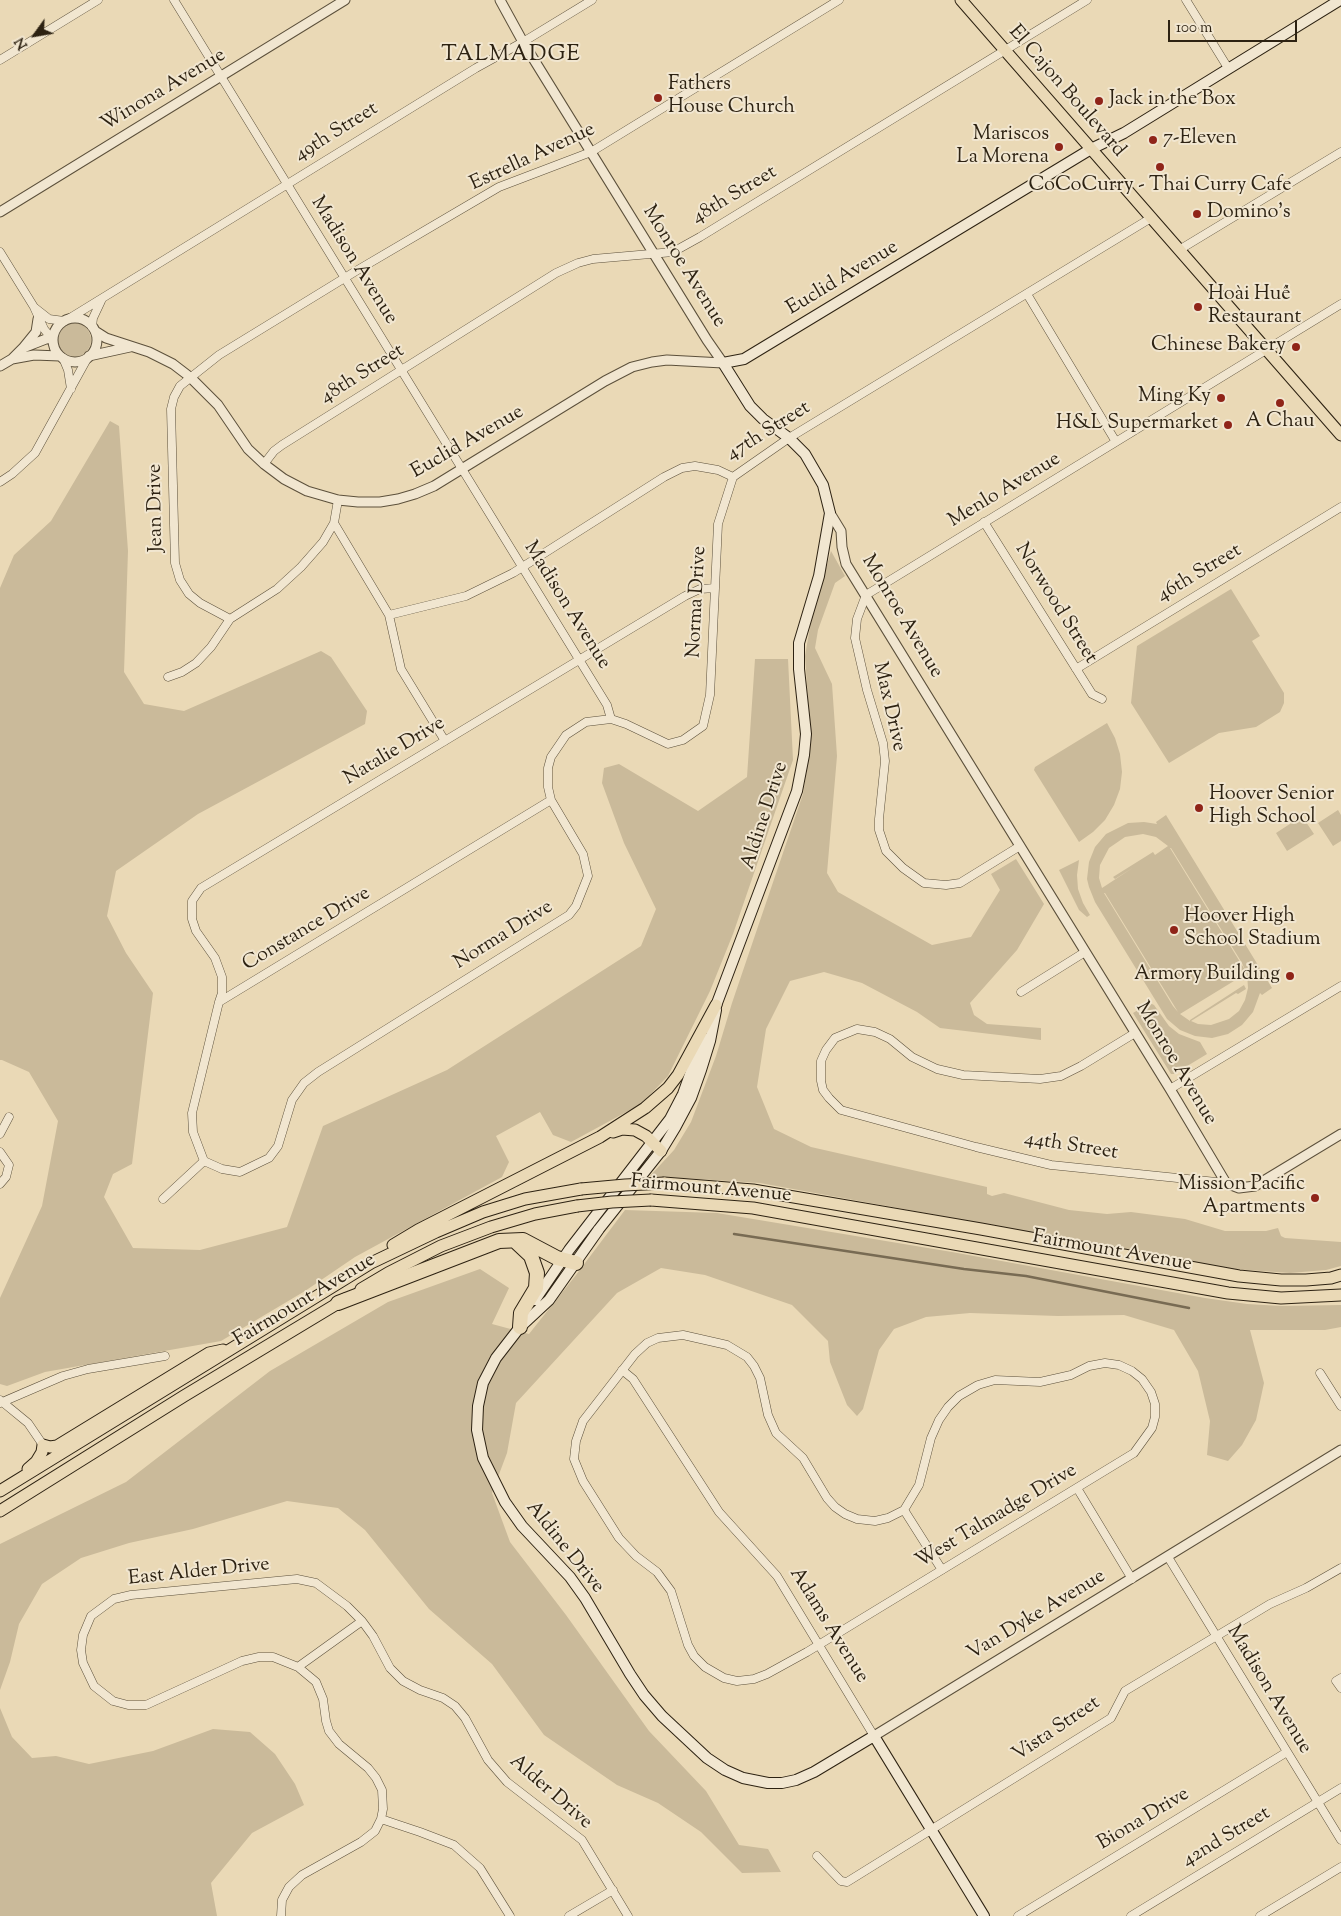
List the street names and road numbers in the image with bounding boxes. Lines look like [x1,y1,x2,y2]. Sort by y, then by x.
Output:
street label: El Cajon Boulevard [1002,21,1130,163]
street label: Winona Avenue [97,44,231,138]
street label: 49th Street [291,98,383,168]
street label: Estrella Avenue [467,119,599,197]
street label: 48th Street [688,161,782,231]
street label: Madison Avenue [304,193,402,329]
street label: Monroe Avenue [636,201,730,333]
street label: Euclid Avenue [783,236,903,322]
street label: 48th Street [317,340,409,410]
street label: 47th Street [723,397,815,467]
street label: Euclid Avenue [407,401,529,485]
street label: Menlo Avenue [945,448,1065,534]
street label: Jean Drive [144,464,170,552]
street label: Madison Avenue [517,538,615,674]
street label: Norwood Street [1008,539,1102,669]
street label: 46th Street [1153,539,1247,609]
street label: Norma Drive [683,545,713,659]
street label: Monroe Avenue [855,551,947,683]
street label: Max Drive [866,660,910,754]
street label: Natalie Drive [340,712,450,792]
street label: Aldine Drive [737,759,795,873]
street label: Constance Drive [239,882,375,978]
street label: Norma Drive [450,896,558,976]
street label: Monroe Avenue [1129,998,1221,1130]
street label: 44th Street [1022,1128,1120,1166]
street label: Fairmount Avenue [630,1171,792,1209]
street label: Fairmount Avenue [1030,1226,1194,1278]
street label: Fairmount Avenue [230,1249,380,1353]
street label: West Talmadge Drive [912,1459,1082,1575]
street label: Aldine Drive [519,1497,609,1599]
street label: East Alder Drive [127,1554,271,1592]
street label: Adams Avenue [783,1564,873,1688]
street label: Van Dyke Avenue [964,1565,1110,1667]
street label: Madison Avenue [1220,1621,1316,1759]
street label: Vista Street [1009,1692,1105,1768]
street label: Alder Drive [504,1751,596,1835]
street label: Biona Drive [1094,1783,1194,1857]
street label: 42nd Street [1179,1802,1275,1874]

